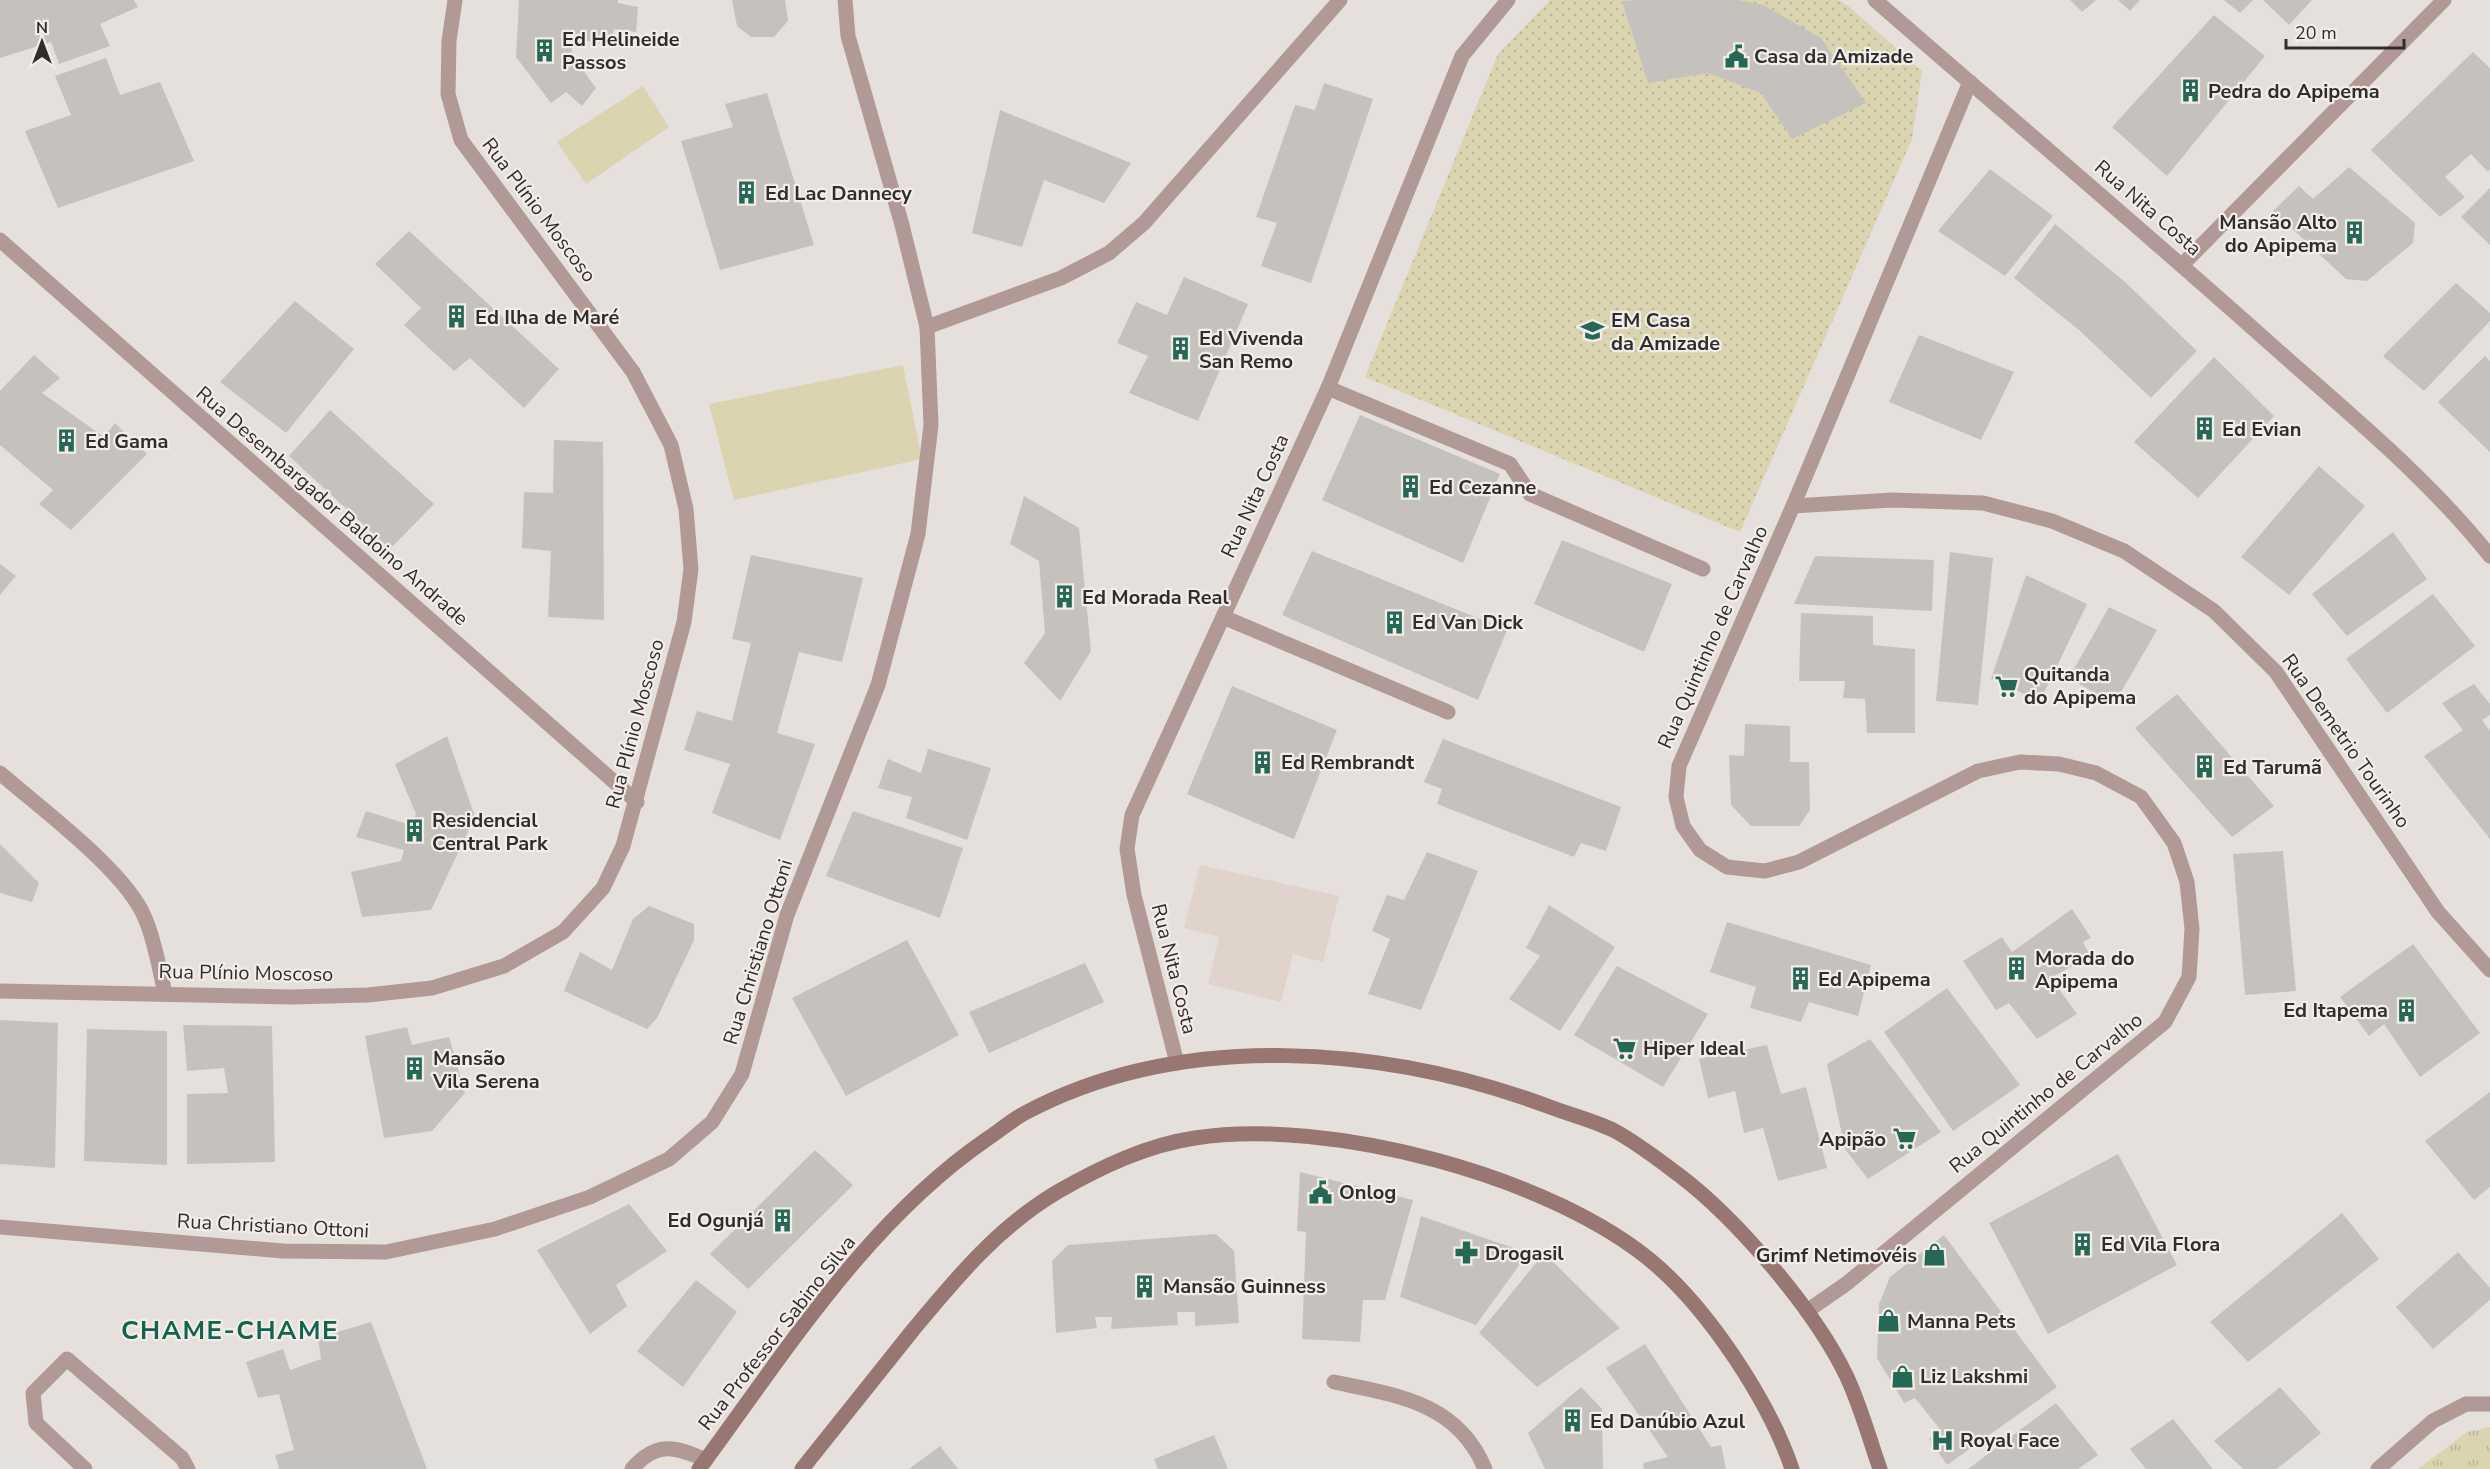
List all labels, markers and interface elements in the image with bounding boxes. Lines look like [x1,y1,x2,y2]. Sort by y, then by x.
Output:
north arrow [12,12,72,72]
scale bar [2286,12,2404,50]
text: N [36,17,48,39]
text: 20 m [2295,21,2337,45]
place label: Ed Helineide Passos [562,26,680,76]
building icon: Ed Helineide Passos [531,37,557,63]
public building icon: Casa da Amizade [1723,43,1749,69]
place label: Casa da Amizade [1754,43,1913,70]
building icon: Pedra do Apipema [2177,78,2203,104]
place label: Pedra do Apipema [2208,78,2380,105]
street label: Rua Plínio Moscoso [476,132,602,288]
street label: Rua Nita Costa [2089,154,2207,262]
building icon: Ed Lac Dannecy [734,180,760,206]
place label: Ed Lac Dannecy [765,180,912,207]
place label: Mansão Alto do Apipema [2219,209,2337,259]
building icon: Mansão Alto do Apipema [2342,220,2368,246]
building icon: Ed Ilha de Maré [444,304,470,330]
place label: Ed Ilha de Maré [475,304,620,331]
place label: EM Casa da Amizade [1611,307,1720,357]
school or university icon: EM Casa da Amizade [1580,318,1606,344]
place label: Ed Vivenda San Remo [1199,325,1303,375]
building icon: Ed Vivenda San Remo [1168,336,1194,362]
street label: Rua Desembargador Baldoino Andrade [190,380,474,632]
building icon: Ed Evian [2191,416,2217,442]
place label: Ed Evian [2222,416,2301,443]
building icon: Ed Gama [54,428,80,454]
place label: Ed Gama [85,428,168,455]
street label: Rua Nita Costa [1215,430,1295,562]
building icon: Ed Cezanne [1398,474,1424,500]
place label: Ed Cezanne [1429,474,1537,501]
street label: Rua Quintinho de Carvalho [1652,521,1774,753]
building icon: Ed Morada Real [1051,584,1077,610]
place label: Ed Morada Real [1082,584,1229,611]
building icon: Ed Van Dick [1381,609,1407,635]
place label: Ed Van Dick [1412,609,1524,636]
street label: Rua Plínio Moscoso [599,636,671,812]
street label: Rua Demetrio Tourinho [2276,648,2416,834]
place label: Quitanda do Apipema [2024,661,2136,711]
supermarket icon: Quitanda do Apipema [1993,673,2019,699]
building icon: Ed Rembrandt [1250,749,1276,775]
place label: Ed Rembrandt [1281,749,1414,776]
building icon: Ed Tarumã [2192,754,2218,780]
place label: Ed Tarumã [2223,754,2322,781]
place label: Residencial Central Park [432,807,549,857]
building icon: Residencial Central Park [401,818,427,844]
street label: Rua Christiano Ottoni [717,856,799,1048]
street label: Rua Nita Costa [1145,901,1203,1037]
place label: Morada do Apipema [2035,945,2134,995]
building icon: Morada do Apipema [2004,956,2030,982]
street label: Rua Plínio Moscoso [158,958,334,988]
building icon: Ed Apipema [1787,966,1813,992]
place label: Ed Apipema [1818,966,1931,993]
place label: Ed Itapema [2283,997,2388,1024]
building icon: Ed Itapema [2393,997,2419,1023]
street label: Rua Quintinho de Carvalho [1944,1006,2148,1180]
supermarket icon: Hiper Ideal [1612,1035,1638,1061]
place label: Hiper Ideal [1643,1035,1746,1062]
place label: Mansão Vila Serena [432,1045,540,1095]
building icon: Mansão Vila Serena [402,1056,428,1082]
place label: Apipão [1820,1126,1886,1153]
supermarket icon: Apipão [1891,1126,1917,1152]
public building icon: Onlog [1308,1179,1334,1205]
place label: Onlog [1339,1179,1396,1206]
street label: Rua Christiano Ottoni [176,1207,370,1245]
place label: Ed Ogunjá [668,1207,764,1234]
building icon: Ed Ogunjá [769,1207,795,1233]
street label: Rua Professor Sabino Silva [692,1230,862,1436]
building icon: Ed Vila Flora [2070,1231,2096,1257]
place label: Ed Vila Flora [2101,1231,2220,1258]
pharmacy icon: Drogasil [1454,1240,1480,1266]
place label: Drogasil [1485,1240,1564,1267]
place label: Grimf Netimovéis [1756,1242,1917,1269]
shop icon: Grimf Netimovéis [1922,1242,1948,1268]
building icon: Mansão Guinness [1132,1273,1158,1299]
place label: Mansão Guinness [1163,1273,1326,1300]
shop icon: Manna Pets [1876,1308,1902,1334]
place label: Manna Pets [1907,1308,2016,1335]
district label: CHAME-CHAME [121,1313,339,1348]
shop icon: Liz Lakshmi [1889,1363,1915,1389]
place label: Liz Lakshmi [1920,1363,2028,1390]
building icon: Ed Danúbio Azul [1559,1408,1585,1434]
place label: Ed Danúbio Azul [1590,1408,1746,1435]
hospital icon: Royal Face [1929,1427,1955,1453]
place label: Royal Face [1960,1427,2060,1454]

